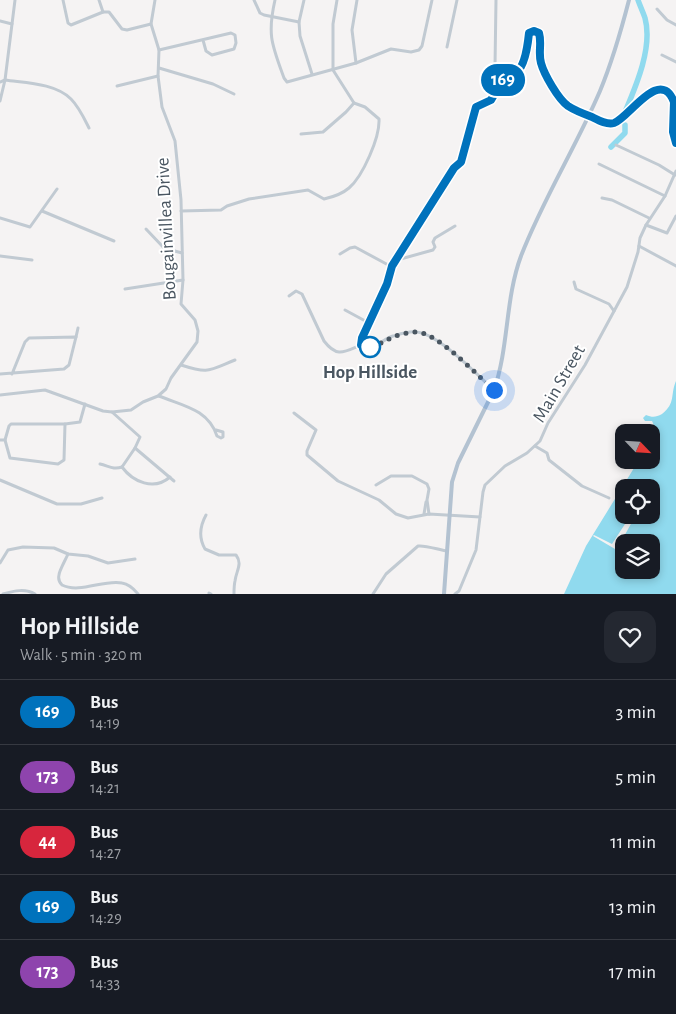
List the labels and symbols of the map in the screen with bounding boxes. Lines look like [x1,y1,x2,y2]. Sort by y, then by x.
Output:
line badge: 169 [474,64,532,96]
street label: Bougainvillea Drive [153,157,180,301]
marker: Hop Hillside [359,336,381,358]
street label: Main Street [530,342,589,426]
place label: Hop Hillside [323,363,417,382]
your location [482,378,507,403]
north arrow [615,424,660,469]

